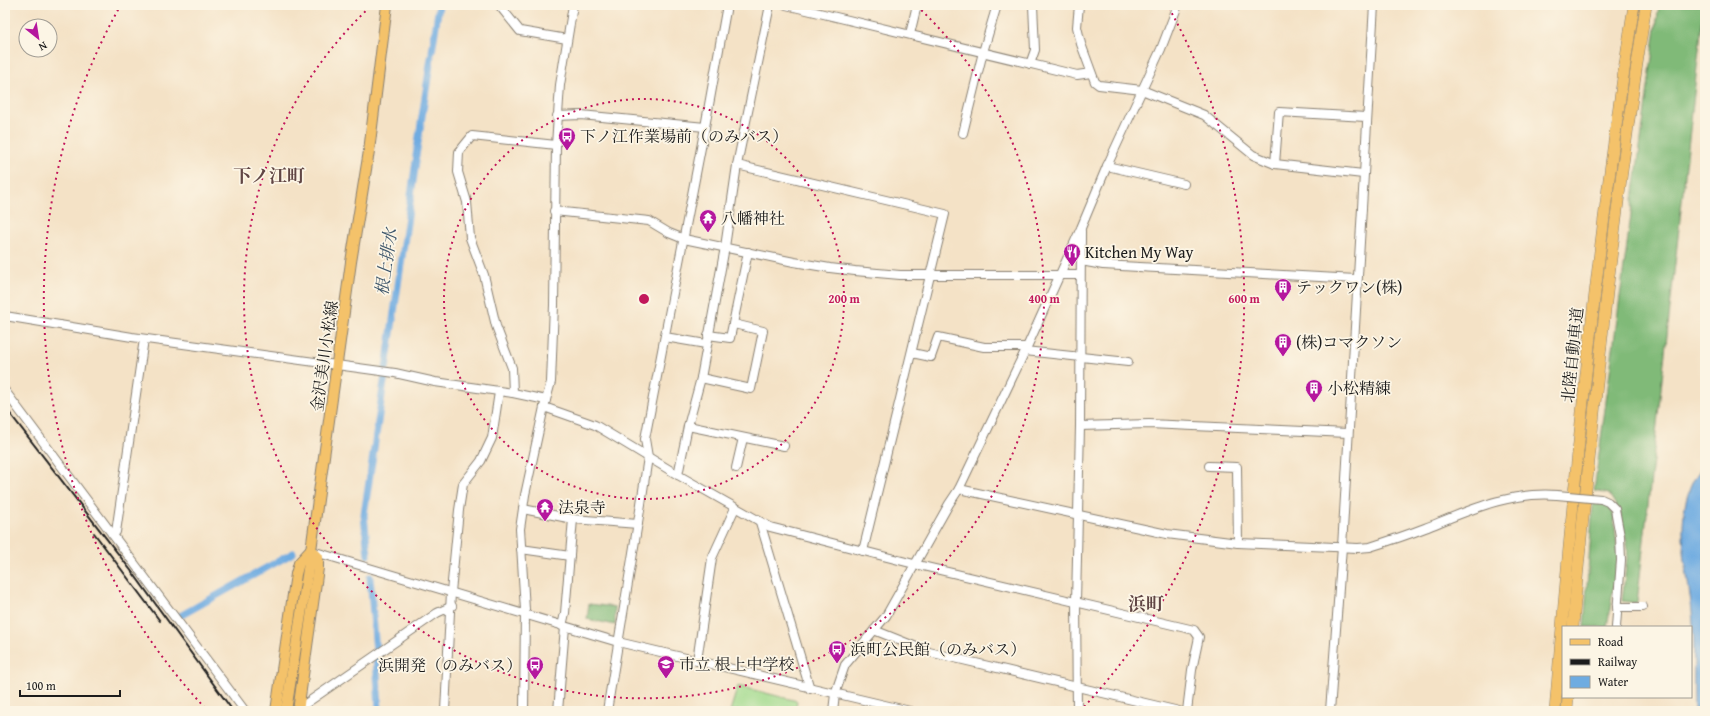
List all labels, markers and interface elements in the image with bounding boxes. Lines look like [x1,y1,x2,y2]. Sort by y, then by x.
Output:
north arrow [18,18,58,58]
text: N [35,38,50,56]
place label: 下ノ江作業場前（のみバス） [580,124,788,148]
bus stop icon: 下ノ江作業場前（のみバス） [557,126,577,151]
district label: 下ノ江町 [233,162,305,189]
place label: 八幡神社 [721,206,785,230]
temple icon: 八幡神社 [698,208,718,233]
water label: 根上排水 [368,225,403,297]
place label: Kitchen My Way [1085,240,1194,264]
restaurant icon: Kitchen My Way [1062,242,1082,267]
place label: テックワン(株) [1296,275,1402,299]
building icon: テックワン(株) [1273,277,1293,302]
text: 200 m [828,290,861,307]
text: 400 m [1028,290,1061,307]
text: 600 m [1228,290,1261,307]
centre of rings [637,292,651,306]
street label: 金沢美川小松線 [304,299,344,413]
street label: 北陸自動車道 [1555,306,1589,404]
place label: (株)コマクソン [1296,330,1402,354]
building icon: (株)コマクソン [1273,332,1293,357]
place label: 小松精練 [1327,376,1391,400]
building icon: 小松精練 [1304,378,1324,403]
place label: 法泉寺 [558,495,606,519]
temple icon: 法泉寺 [535,497,555,522]
district label: 浜町 [1128,590,1164,617]
legend [1562,626,1692,698]
text: Road [1598,633,1624,650]
place label: 浜町公民館（のみバス） [850,637,1026,661]
bus stop icon: 浜町公民館（のみバス） [827,639,847,664]
place label: 市立 根上中学校 [679,652,795,676]
place label: 浜開発（のみバス） [378,653,522,677]
text: Railway [1598,653,1637,670]
school or university icon: 市立 根上中学校 [656,654,676,679]
bus stop icon: 浜開発（のみバス） [525,655,545,680]
scale bar [20,672,120,698]
text: Water [1598,673,1628,690]
text: 100 m [26,677,56,694]

